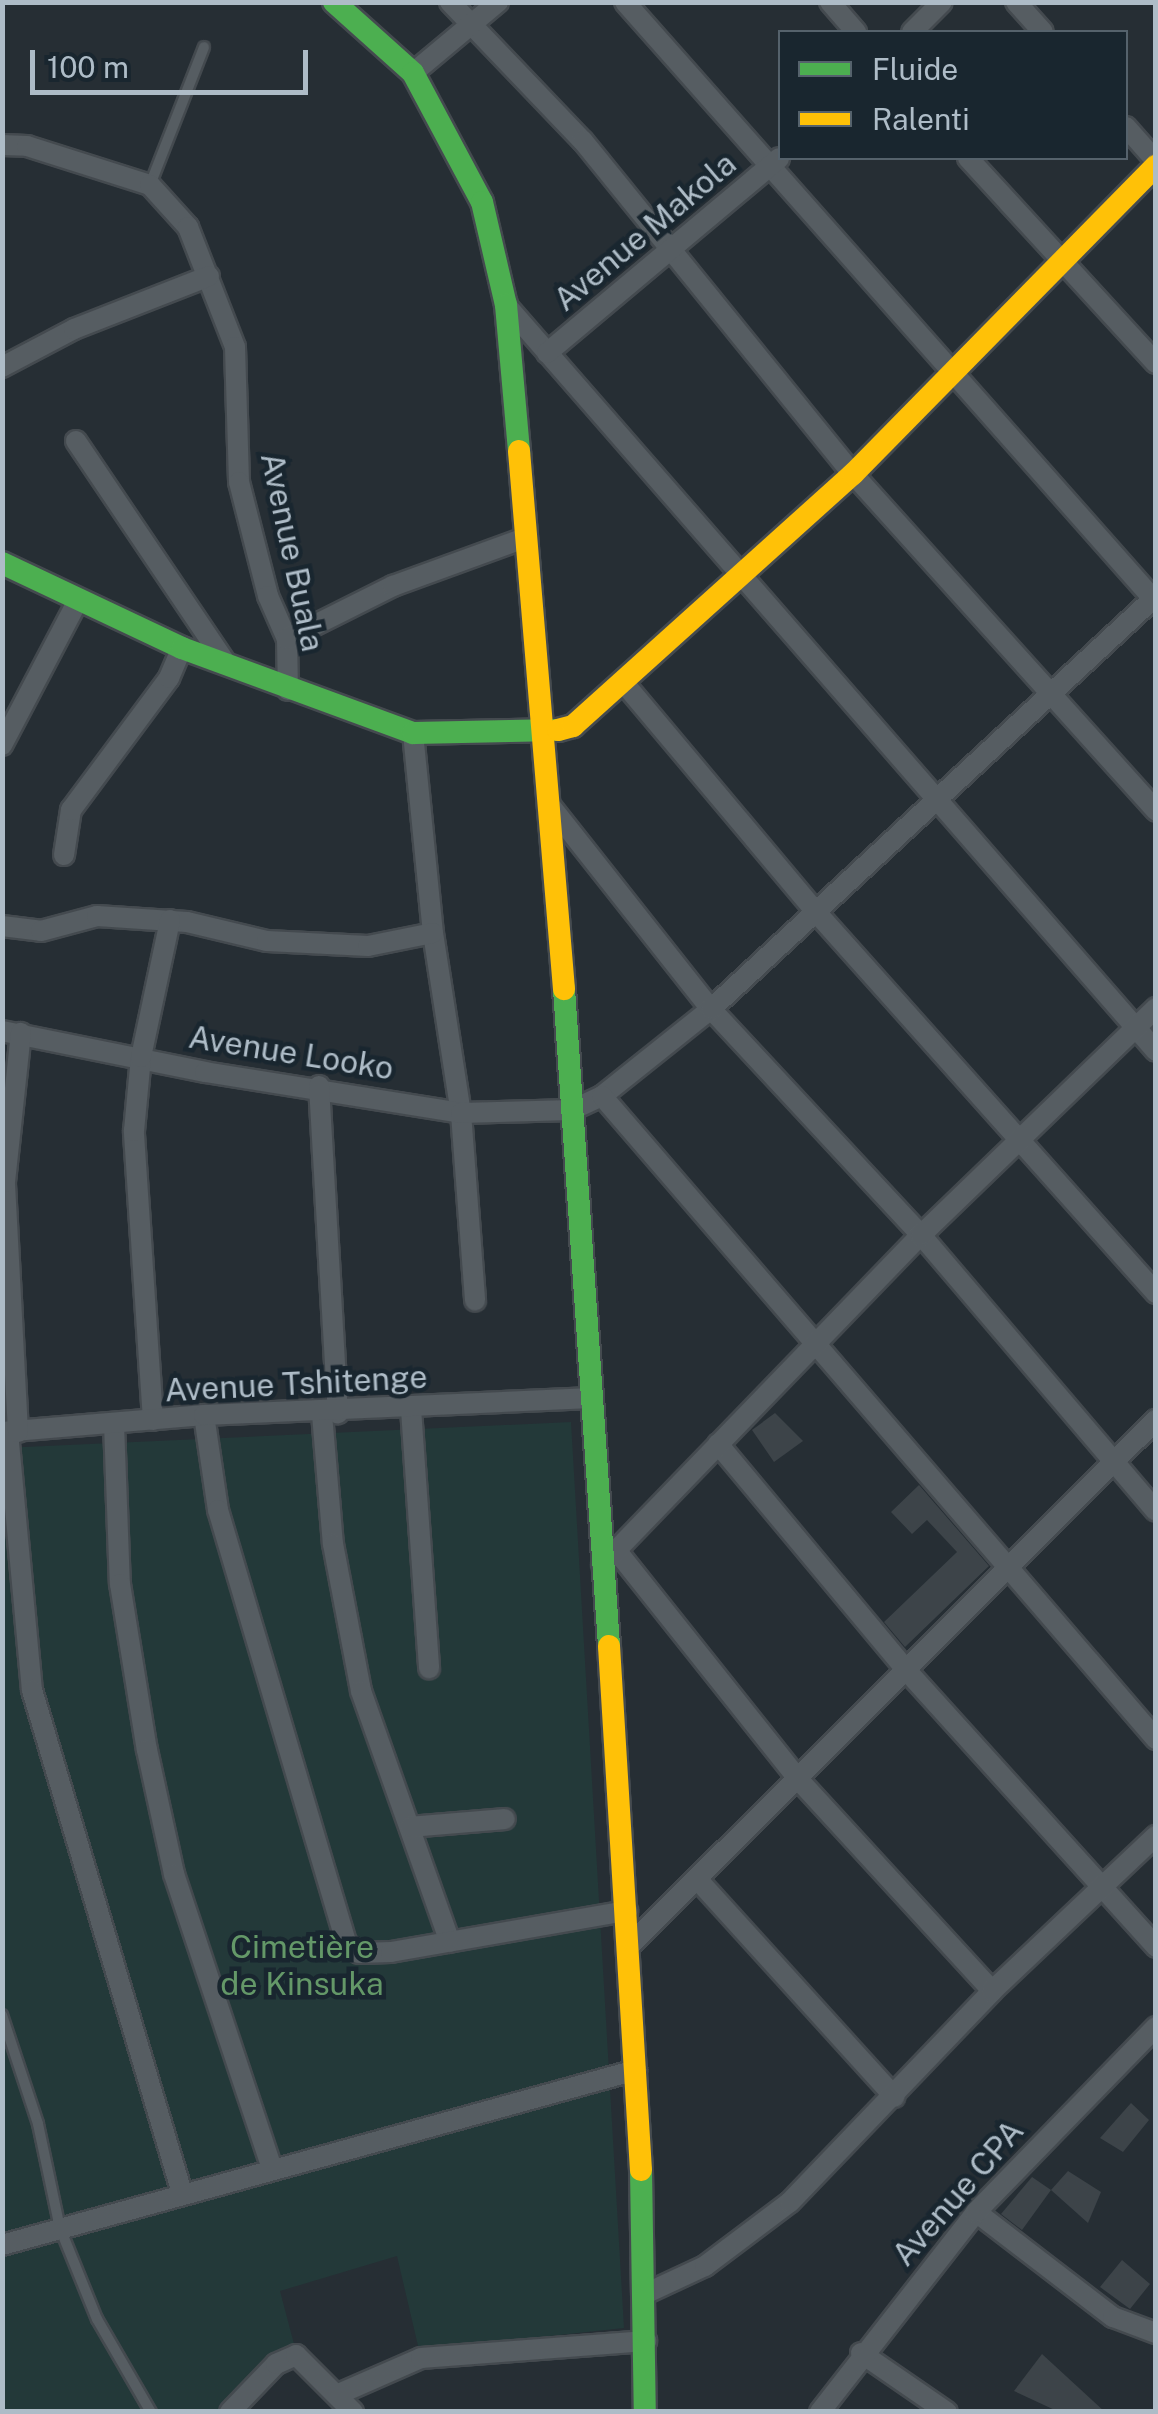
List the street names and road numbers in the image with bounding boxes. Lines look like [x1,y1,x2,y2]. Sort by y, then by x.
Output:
street label: Avenue Makola [546,145,744,319]
street label: Avenue Buala [252,449,332,655]
street label: Avenue Looko [186,1018,396,1088]
street label: Avenue Tshitenge [164,1358,428,1410]
street label: Avenue CPA [884,2112,1032,2274]

